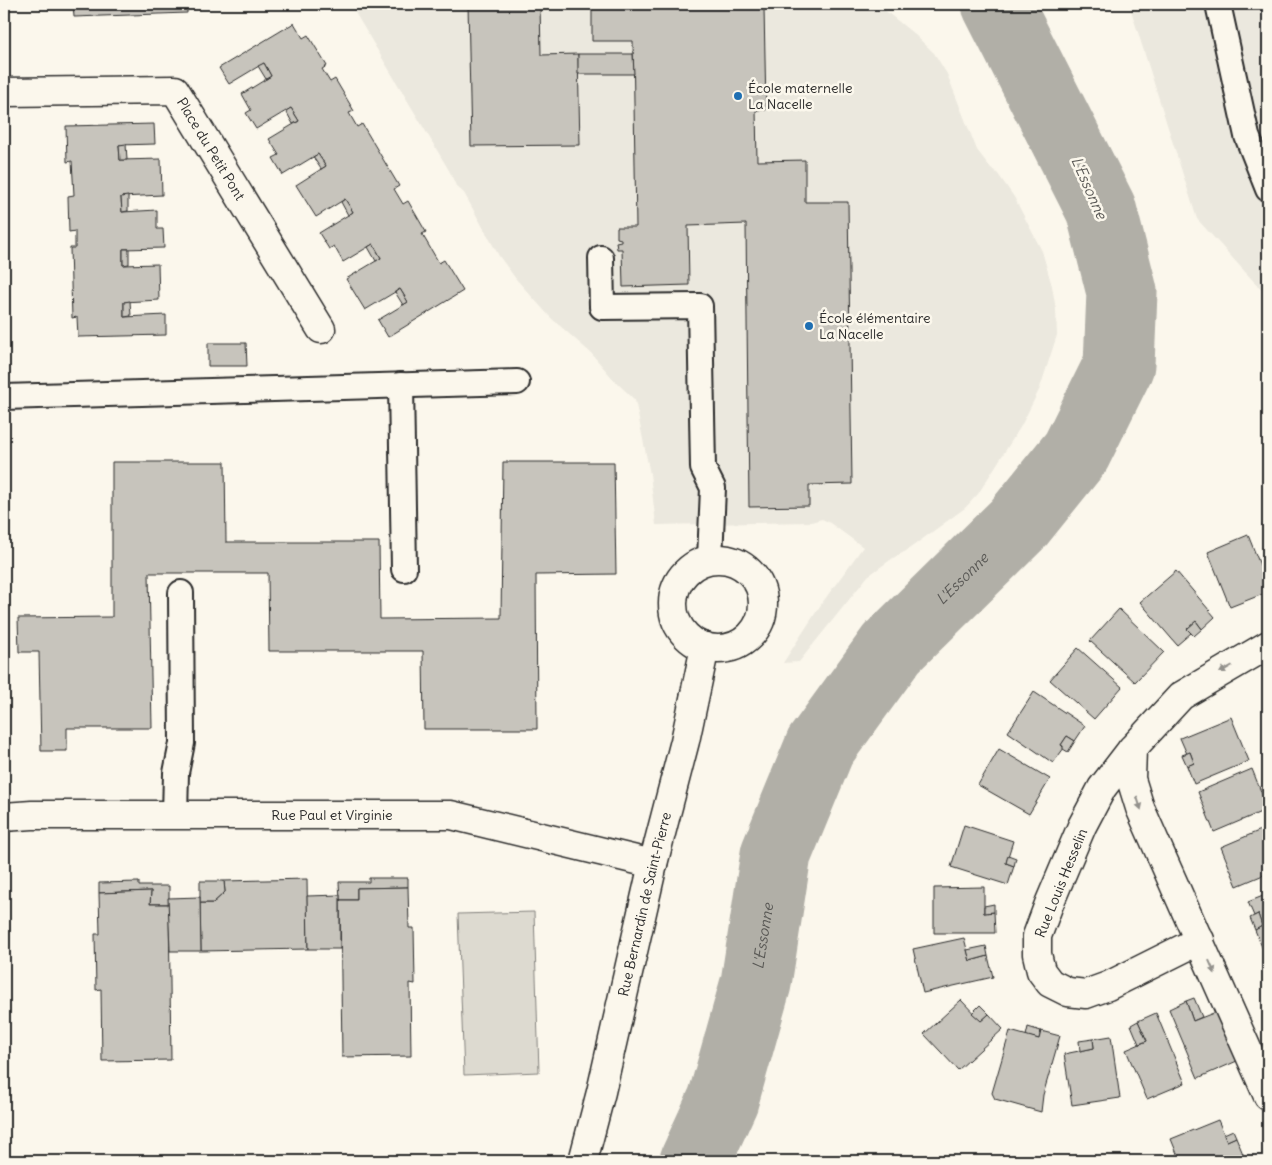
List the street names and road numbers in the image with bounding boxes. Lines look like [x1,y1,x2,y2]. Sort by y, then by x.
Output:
street label: Place du Petit Pont [173,94,249,204]
street label: Rue Paul et Virginie [271,806,393,824]
street label: Rue Bernardin de Saint-Pierre [614,810,675,998]
street label: Rue Louis Hesselin [1031,826,1091,940]

